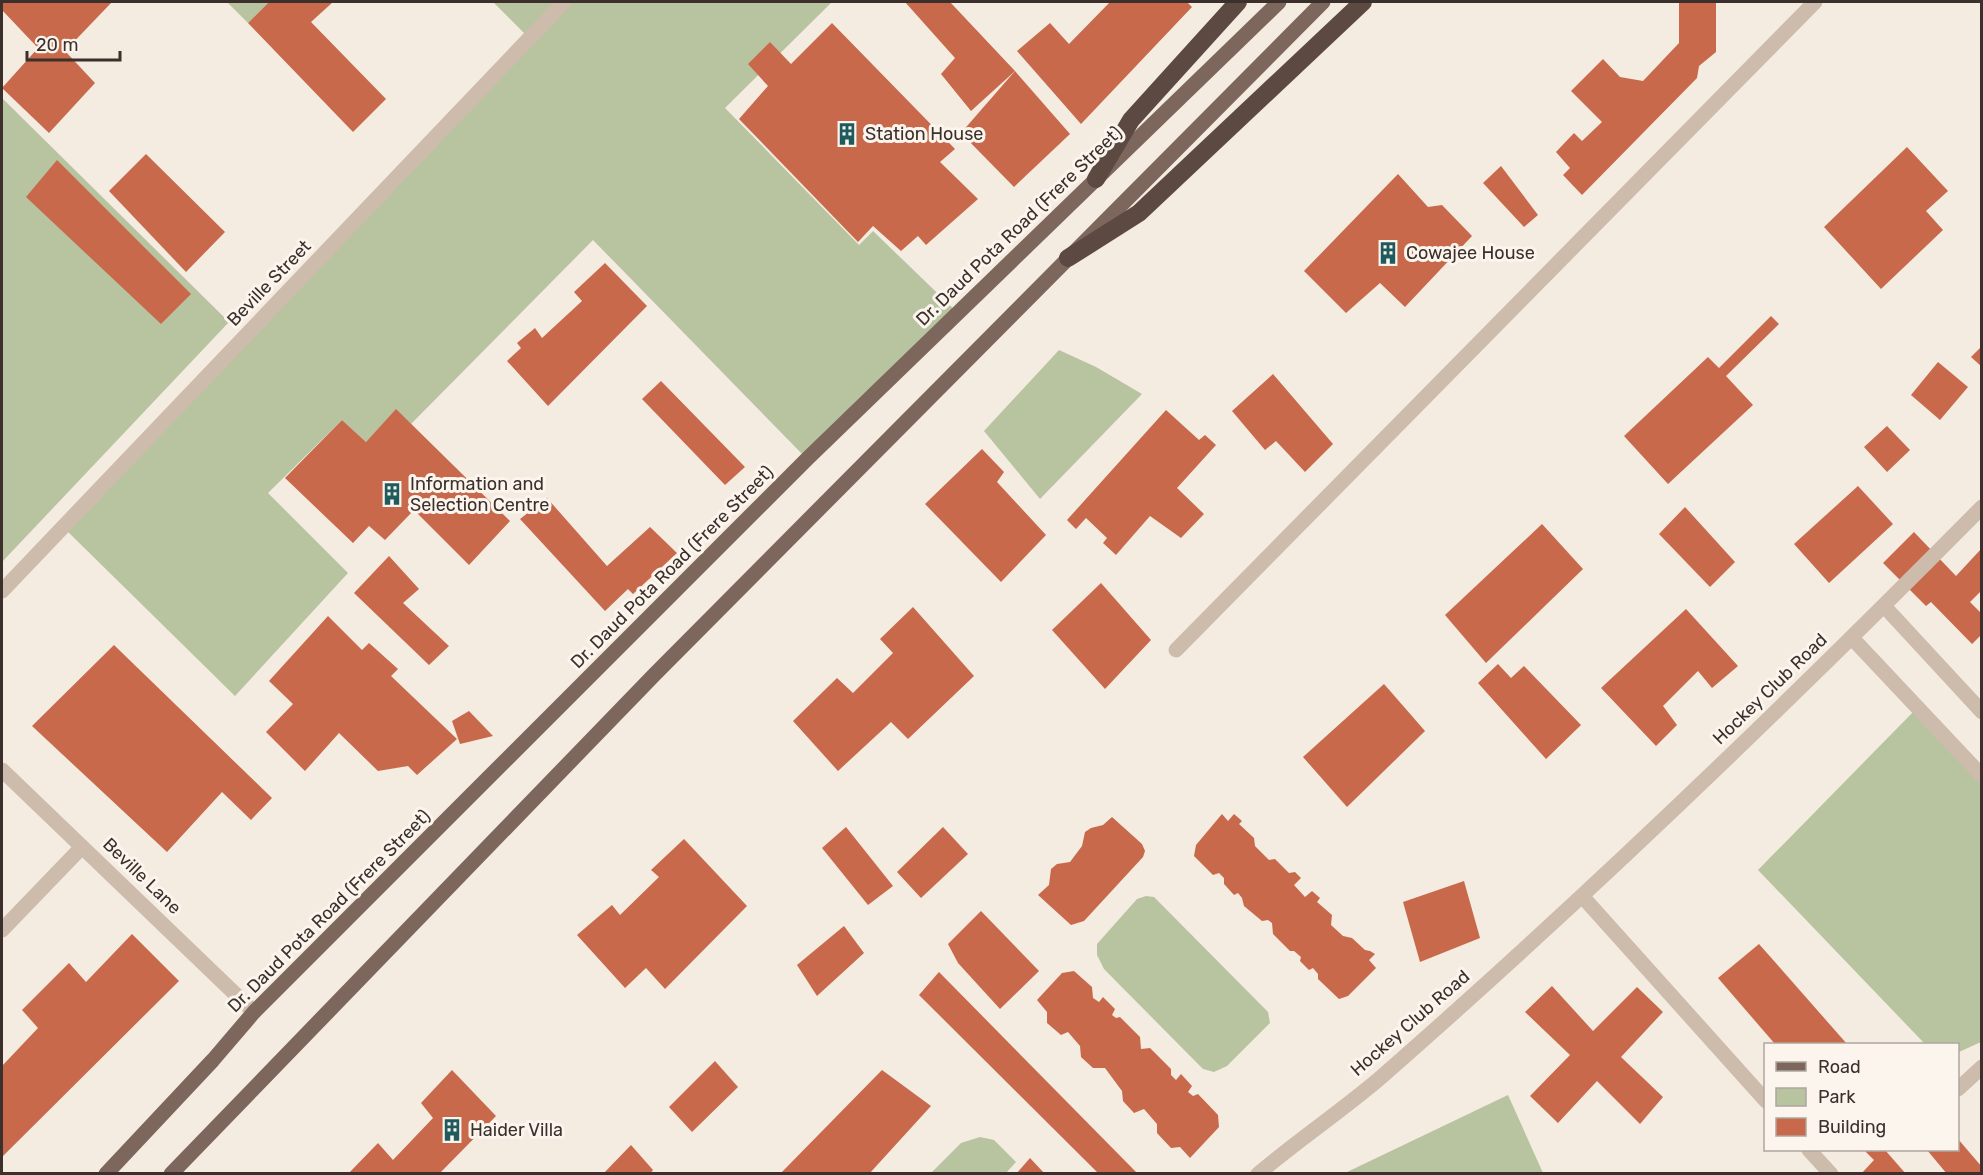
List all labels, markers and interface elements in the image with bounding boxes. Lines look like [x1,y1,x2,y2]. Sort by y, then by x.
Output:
scale bar [27,24,120,62]
text: 20 m [36,34,78,56]
building icon: Station House [834,121,860,147]
street label: Dr. Daud Pota Road (Frere Street) [911,122,1127,330]
place label: Station House [865,123,983,145]
street label: Beville Street [222,235,316,331]
building icon: Cowajee House [1375,240,1401,266]
place label: Cowajee House [1406,242,1535,264]
street label: Dr. Daud Pota Road (Frere Street) [566,461,778,673]
place label: Information and Selection Centre [410,473,549,516]
building icon: Information and Selection Centre [379,481,405,507]
street label: Hockey Club Road [1708,629,1832,749]
street label: Dr. Daud Pota Road (Frere Street) [223,805,435,1017]
street label: Beville Lane [98,833,186,919]
street label: Hockey Club Road [1346,965,1474,1081]
legend [1764,1043,1959,1151]
text: Road [1818,1056,1861,1078]
text: Park [1818,1086,1856,1108]
text: Building [1818,1116,1886,1138]
building icon: Haider Villa [439,1117,465,1143]
place label: Haider Villa [470,1119,563,1141]

